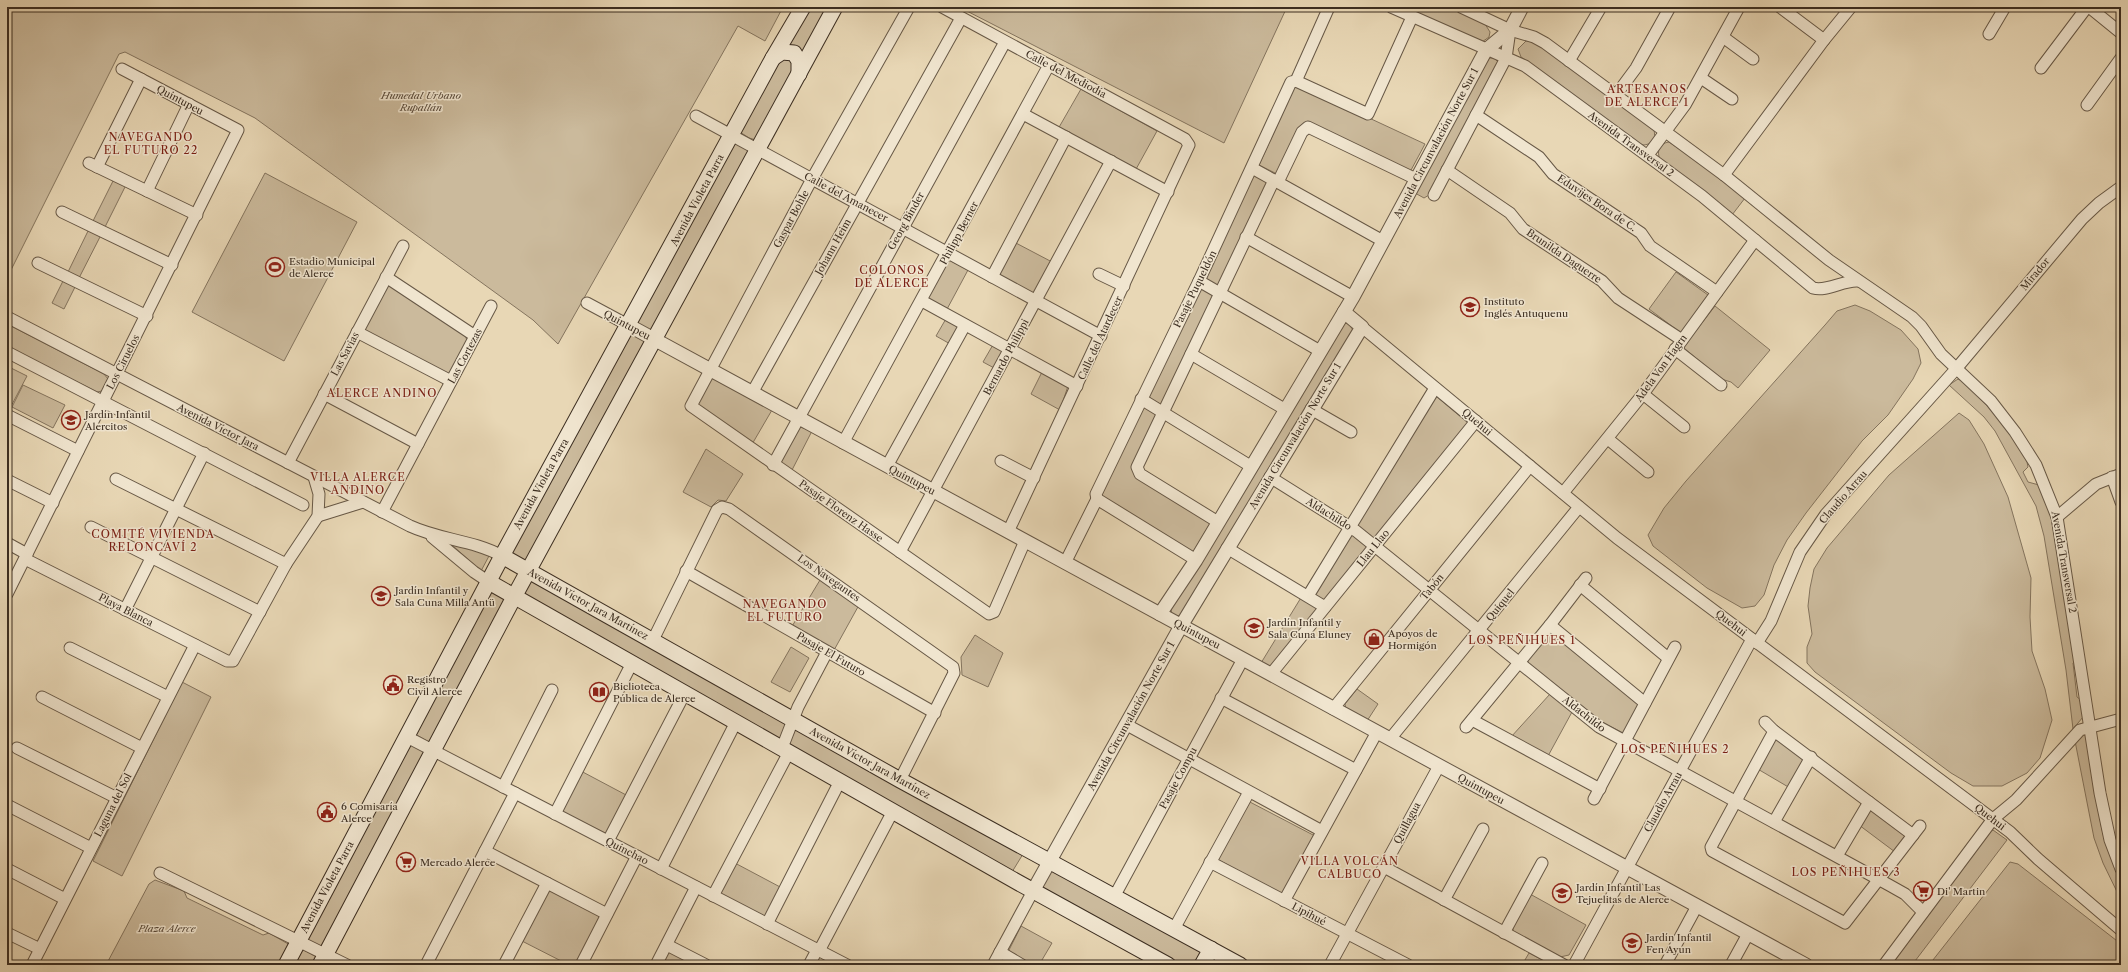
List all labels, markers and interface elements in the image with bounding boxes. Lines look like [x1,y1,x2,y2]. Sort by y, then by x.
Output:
street label: Calle del Mediodía [1023,47,1109,101]
street label: Avenida Circunvalación Norte Sur 1 [1390,65,1482,221]
street label: Quintupeu [154,82,206,118]
district label: ARTESANOS DE ALERCE 1 [1605,82,1689,109]
park label: Humedal Urbano Rupallán [380,89,461,114]
street label: Avenida Transversal 2 [1585,108,1677,180]
district label: NAVEGANDO EL FUTURO 22 [104,130,198,157]
street label: Avenida Violeta Parra [667,151,727,249]
street label: Calle del Amanecer [802,169,891,225]
street label: Eduvijes Bora de C. [1555,172,1639,235]
street label: Gaspar Bohle [770,187,812,250]
street label: Georg Binder [885,189,928,252]
street label: Philipp Berner [937,198,981,267]
street label: Johann Heim [811,216,854,279]
street label: Brunilda Daguerre [1524,226,1604,286]
street label: Pasaje Puqueldón [1171,248,1220,330]
street label: Mirador [2017,254,2053,293]
place label: Estadio Municipal de Alerce [289,255,375,280]
sports icon: Estadio Municipal de Alerce [264,256,286,278]
district label: COLONOS DE ALERCE [855,263,929,290]
street label: Calle del Atardecer [1075,293,1125,382]
place label: Instituto Inglés Antuquenu [1484,295,1568,320]
school or university icon: Instituto Inglés Antuquenu [1459,296,1481,318]
street label: Quintupeu [601,307,653,343]
street label: Bernardo Philippi [980,317,1032,397]
street label: Las Cortezas [445,326,485,386]
street label: Las Savias [328,330,362,378]
street label: Adela Von Hagrn [1632,331,1690,405]
street label: Los Ciruelos [104,332,142,392]
street label: Avenida Circunvalación Norte Sur 1 [1246,360,1344,512]
district label: ALERCE ANDINO [326,386,437,400]
street label: Avenida Víctor Jara [174,400,262,454]
street label: Quehui [1459,406,1495,438]
place label: Jardín Infantil Alercitos [83,408,151,433]
school or university icon: Jardín Infantil Alercitos [60,409,82,431]
street label: Avenida Violeta Parra [510,436,572,533]
street label: Quintupeu [886,462,938,498]
street label: Claudio Arrau [1816,468,1870,526]
district label: VILLA ALERCE ANDINO [309,470,406,497]
street label: Pasaje Florenz Hasse [796,477,886,545]
street label: Aldachildo [1303,494,1354,533]
street label: Avenida Transversal 2 [2048,509,2079,614]
district label: COMITÉ VIVIENDA RELONCAVÍ 2 [91,527,215,554]
street label: Llau Llao [1354,527,1392,569]
street label: Los Navegantes [795,552,863,604]
street label: Avenida Víctor Jara Martínez [525,565,651,643]
street label: Tabón [1417,571,1447,603]
place label: Jardín Infantil y Sala Cuna Milla Antü [393,584,495,609]
school or university icon: Jardín Infantil y Sala Cuna Milla Antü [370,585,392,607]
street label: Quiquel [1483,586,1517,624]
street label: Playa Blanca [96,591,156,630]
district label: NAVEGANDO EL FUTURO [743,597,827,624]
street label: Quehui [1713,607,1749,639]
street label: Quintupeu [1171,616,1223,652]
place label: Jardín Infantil y Sala Cuna Eluney [1266,616,1352,641]
school or university icon: Jardín Infantil y Sala Cuna Eluney [1243,617,1265,639]
place label: Apoyos de Hormigón [1387,627,1438,652]
shop icon: Apoyos de Hormigón [1363,628,1385,650]
street label: Pasaje El Futuro [794,629,868,679]
district label: LOS PEÑIHUES 1 [1468,633,1576,647]
street label: Avenida Circunvalación Norte Sur 1 [1084,639,1178,794]
place label: Registro Civil Alerce [407,673,463,698]
public building icon: Registro Civil Alerce [382,674,404,696]
place label: Biclioteca Pública de Alerce [613,680,696,705]
library icon: Biclioteca Pública de Alerce [588,681,610,703]
street label: Aldachildo [1559,692,1608,735]
street label: Avenida Víctor Jara Martínez [807,724,933,802]
district label: LOS PEÑIHUES 2 [1620,742,1730,756]
street label: Pasaje Compu [1156,745,1200,811]
street label: Claudio Arrau [1641,770,1685,834]
street label: Laguna del Sol [91,771,135,839]
street label: Quintupeu [1455,771,1507,807]
street label: Quillagua [1391,799,1424,846]
place label: 6 Comisaría Alerce [340,800,399,825]
public building icon: 6 Comisaría Alerce [316,801,338,823]
street label: Quehui [1972,801,2008,833]
street label: Quinchao [603,835,651,867]
street label: Avenida Violeta Parra [297,838,357,936]
supermarket icon: Mercado Alerce [395,851,417,873]
district label: VILLA VOLCÁN CALBUCO [1300,854,1399,881]
place label: Mercado Alerce [420,856,496,869]
district label: LOS PEÑIHUES 3 [1792,865,1900,879]
supermarket icon: Di' Martin [1912,880,1934,902]
place label: Jardín Infantil Las Tejuelitas de Alerce [1574,881,1670,906]
school or university icon: Jardín Infantil Las Tejuelitas de Alerce [1551,882,1573,904]
place label: Di' Martin [1937,885,1986,898]
street label: Lipihué [1290,900,1329,929]
park label: Plaza Alerce [137,922,197,935]
place label: Jardín Infantil Fen Ayun [1644,931,1712,956]
school or university icon: Jardín Infantil Fen Ayun [1621,932,1643,954]

